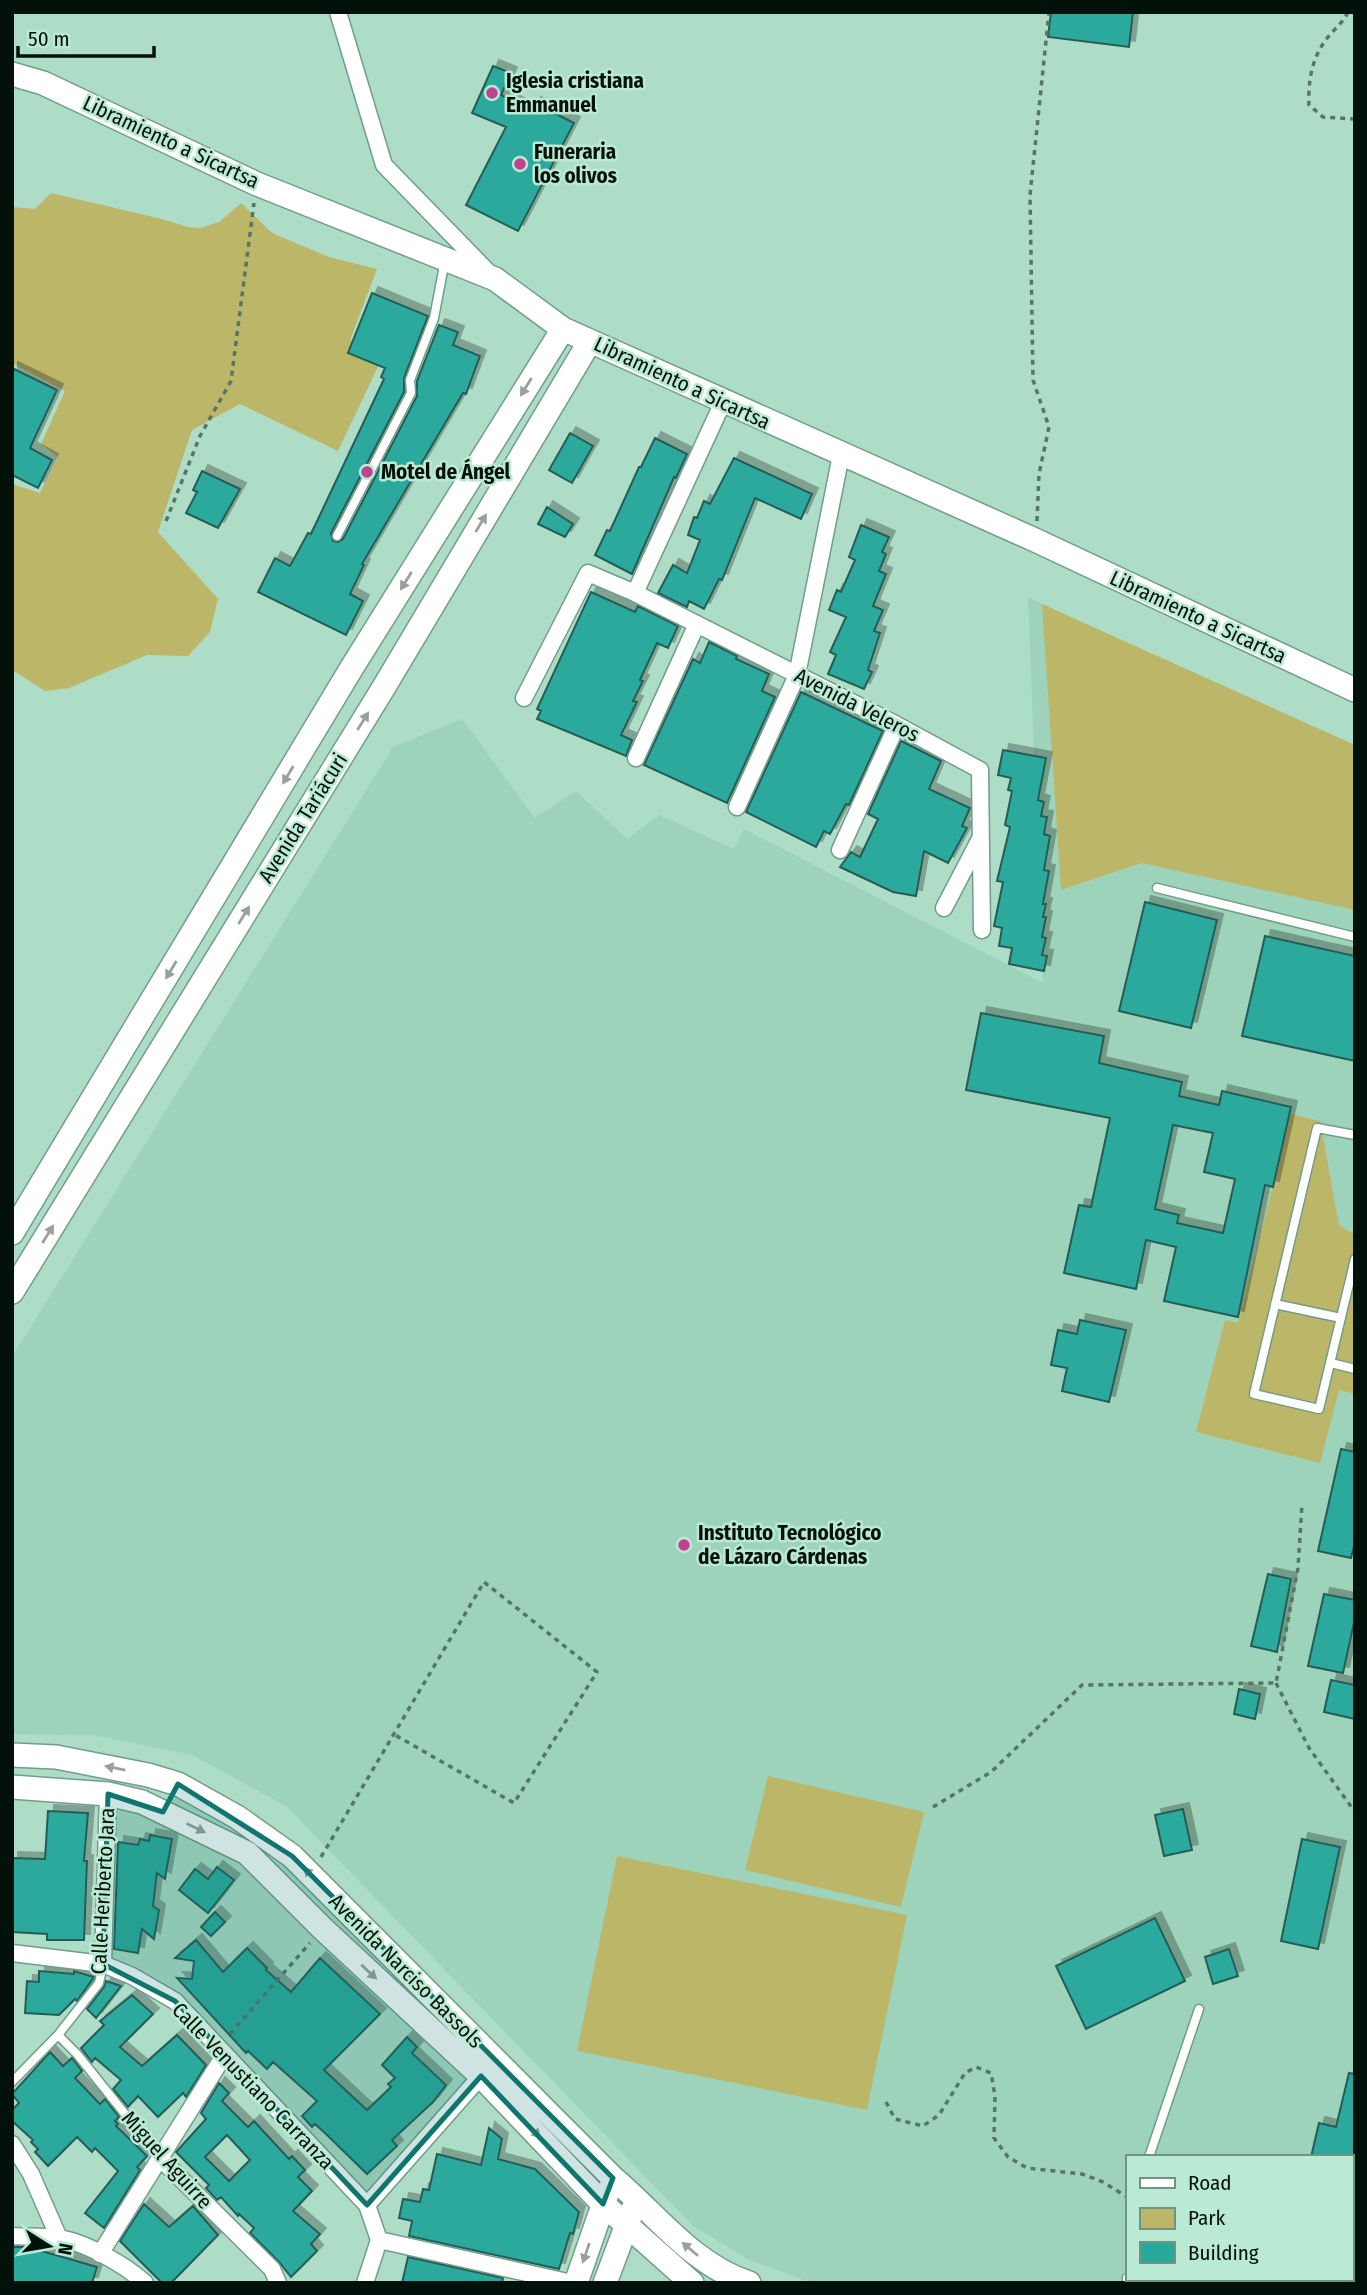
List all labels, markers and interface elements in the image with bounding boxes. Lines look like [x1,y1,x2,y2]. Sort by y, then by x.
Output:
scale bar [18,14,154,58]
text: 50 m [28,26,70,52]
place label: Iglesia cristiana Emmanuel [506,68,644,118]
marker: Iglesia cristiana Emmanuel [484,85,500,101]
street label: Libramiento a Sicartsa [79,90,263,194]
place label: Funeraria los olivos [534,139,617,189]
marker: Funeraria los olivos [512,156,528,172]
street label: Libramiento a Sicartsa [590,331,774,435]
one-way arrow [520,378,533,397]
place label: Motel de Ángel [381,458,511,485]
marker: Motel de Ángel [359,464,375,480]
one-way arrow [475,514,488,533]
street label: Libramiento a Sicartsa [1106,565,1290,669]
one-way arrow [400,571,413,590]
street label: Avenida Veleros [790,662,924,748]
one-way arrow [356,712,369,731]
street label: Avenida Tariácuri [253,748,353,888]
one-way arrow [281,765,294,784]
one-way arrow [237,906,250,925]
one-way arrow [164,960,177,979]
one-way arrow [42,1225,54,1244]
place label: Instituto Tecnológico de Lázaro Cárdenas [698,1520,881,1570]
marker: Instituto Tecnológico de Lázaro Cárdenas [676,1537,692,1553]
one-way arrow [104,1763,126,1774]
street label: Calle Heriberto Jara [86,1807,120,1975]
one-way arrow [186,1823,206,1834]
one-way arrow [303,1867,320,1884]
street label: Avenida Narciso Bassols [323,1888,489,2054]
one-way arrow [360,1964,377,1980]
street label: Calle Venustiano Carranza [166,1997,340,2175]
street label: Miguel Aguirre [116,2106,218,2214]
one-way arrow [524,2122,541,2139]
legend [1126,2155,1353,2281]
text: Road [1188,2170,1232,2196]
text: Park [1188,2205,1226,2231]
north arrow [14,2211,84,2281]
text: Building [1188,2240,1259,2266]
text: N [53,2241,78,2257]
one-way arrow [682,2242,699,2257]
one-way arrow [580,2243,591,2264]

